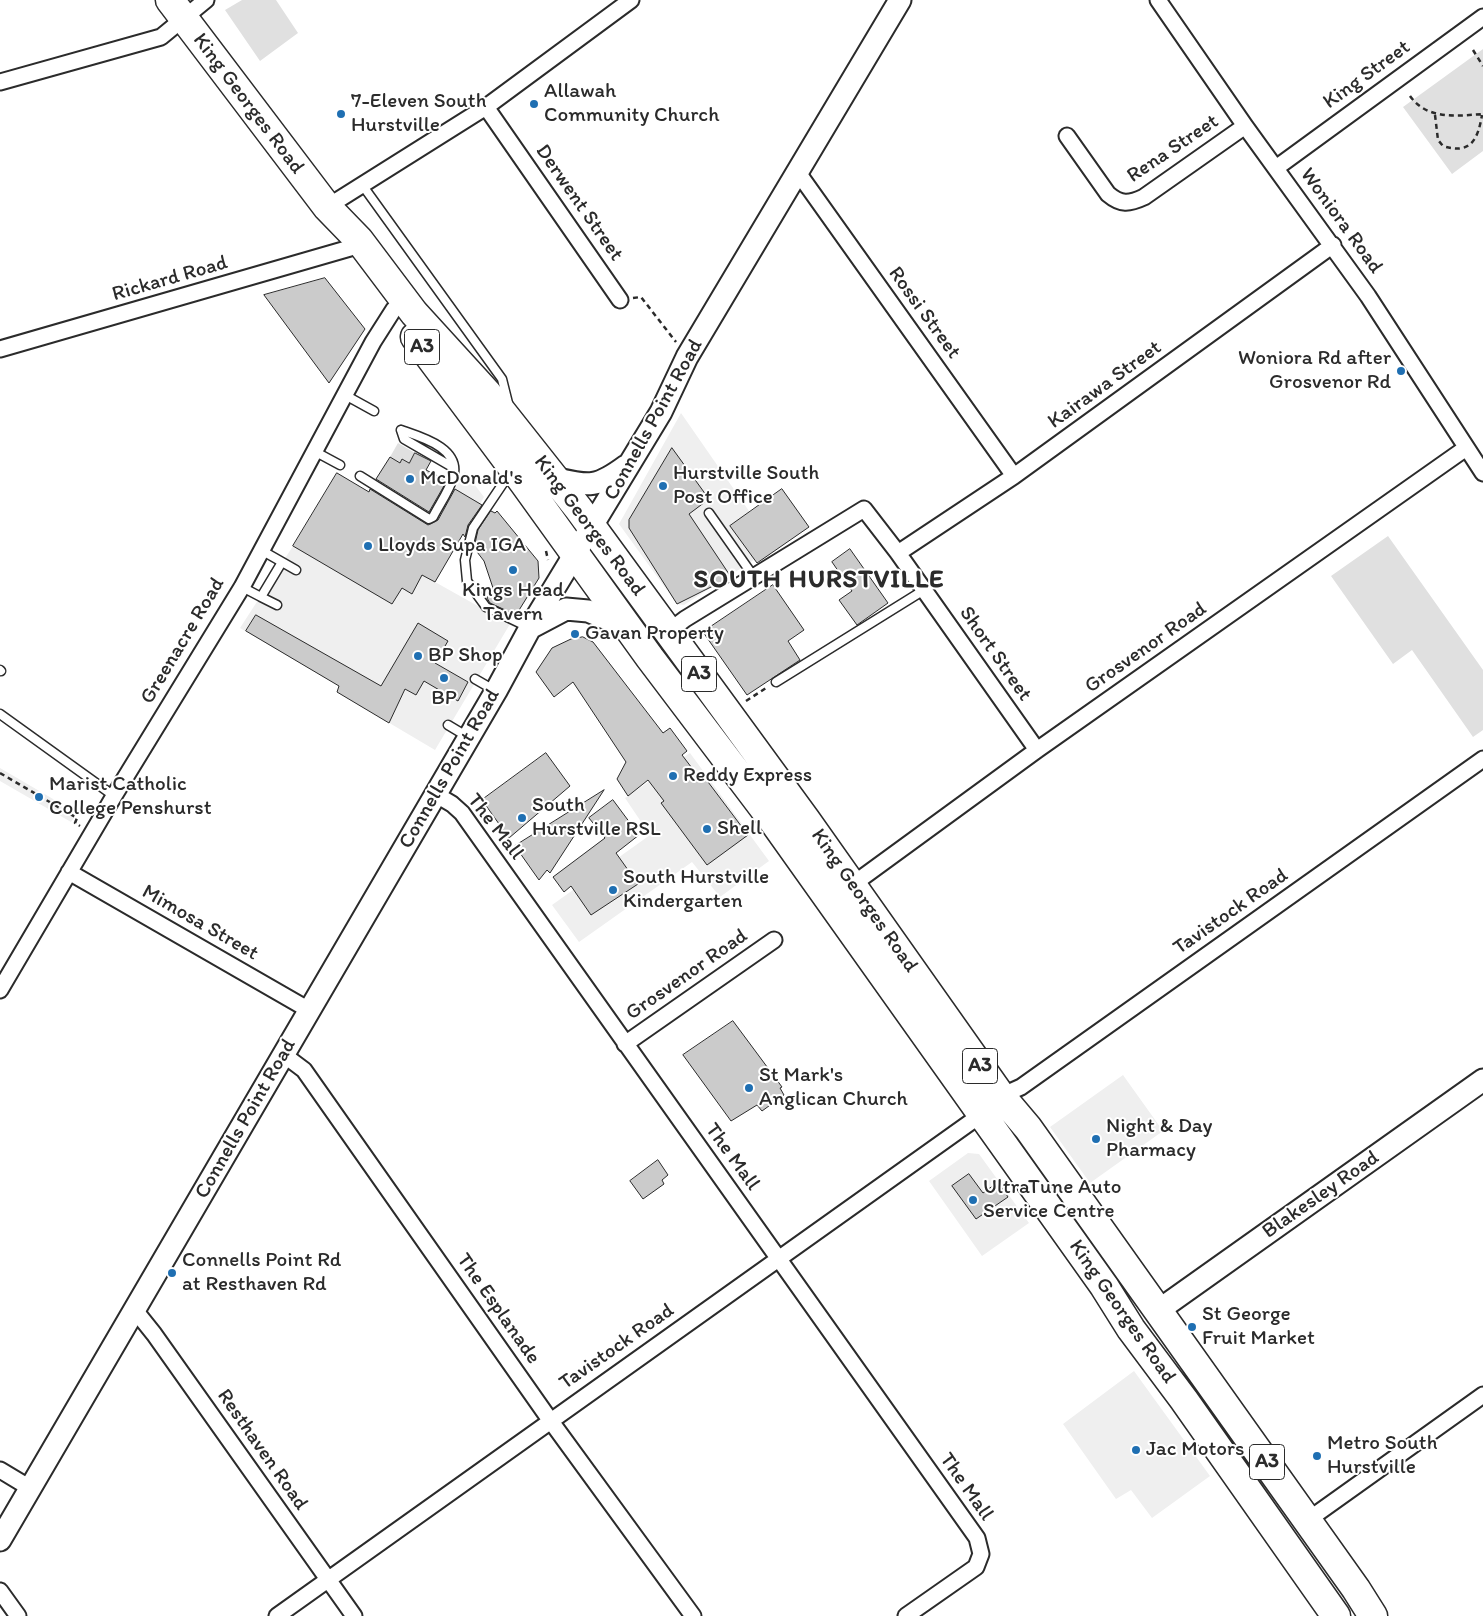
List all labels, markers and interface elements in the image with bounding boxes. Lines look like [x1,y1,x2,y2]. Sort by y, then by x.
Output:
street label: King Georges Road [187,29,309,179]
street label: King Street [1319,35,1415,115]
place label: Allawah Community Church [544,79,719,129]
place label: 7-Eleven South Hurstville [351,89,486,139]
marker: Allawah Community Church [528,98,540,110]
marker: 7-Eleven South Hurstville [335,108,347,120]
street label: Rena Street [1122,109,1224,189]
street label: Derwent Street [530,140,628,266]
street label: Woniora Road [1294,163,1388,279]
street label: Rickard Road [109,251,231,307]
street label: Rossi Street [882,262,966,364]
road number: A3 [404,330,440,364]
street label: Connells Point Road [599,335,709,505]
street label: Kairawa Street [1043,335,1167,435]
place label: Woniora Rd after Grosvenor Rd [1238,346,1391,396]
marker: Woniora Rd after Grosvenor Rd [1395,365,1407,377]
street label: King Georges Road [528,451,650,601]
place label: Hurstville South Post Office [673,461,819,511]
place label: McDonald's [420,466,523,492]
marker: McDonald's [404,473,416,485]
marker: Hurstville South Post Office [657,480,669,492]
place label: Lloyds Supa IGA [378,533,526,559]
marker: Lloyds Supa IGA [362,540,374,552]
marker: Kings Head Tavern [507,564,519,576]
district label: SOUTH HURSTVILLE [693,564,945,596]
street label: Greenacre Road [135,573,231,709]
place label: Kings Head Tavern [462,578,564,628]
street label: Grosvenor Road [1080,597,1212,699]
street label: Short Street [953,602,1037,706]
place label: Gavan Property [585,621,724,647]
marker: Gavan Property [569,628,581,640]
place label: BP Shop [428,643,502,669]
marker: BP Shop [412,650,424,662]
road number: A3 [682,656,716,692]
marker: BP [438,672,450,684]
street label: Connells Point Road [394,685,506,853]
place label: BP [431,686,457,712]
place label: Reddy Express [683,763,812,789]
marker: Reddy Express [667,770,679,782]
place label: Marist Catholic College Penshurst [49,772,212,822]
street label: The Mall [461,789,529,865]
marker: Marist Catholic College Penshurst [33,791,45,803]
place label: South Hurstville RSL [532,793,661,843]
marker: South Hurstville RSL [516,812,528,824]
place label: Shell [717,816,762,842]
marker: Shell [701,823,713,835]
street label: King Georges Road [805,824,923,978]
street label: Tavistock Road [1169,863,1293,961]
place label: South Hurstville Kindergarten [623,865,769,915]
street label: Mimosa Street [137,879,263,967]
marker: South Hurstville Kindergarten [607,884,619,896]
street label: Grosvenor Road [621,924,753,1026]
street label: Connells Point Road [190,1035,302,1203]
road number: A3 [962,1048,998,1084]
place label: St Mark's Anglican Church [759,1063,908,1113]
marker: St Mark's Anglican Church [743,1082,755,1094]
place label: Night & Day Pharmacy [1106,1114,1212,1164]
street label: The Mall [699,1118,765,1196]
marker: Night & Day Pharmacy [1090,1133,1102,1145]
street label: Blakesley Road [1258,1146,1384,1244]
place label: UltraTune Auto Service Centre [983,1175,1121,1225]
marker: UltraTune Auto Service Centre [967,1194,979,1206]
street label: King Georges Road [1063,1235,1181,1389]
place label: Connells Point Rd at Resthaven Rd [182,1248,341,1298]
street label: The Esplanade [451,1249,545,1369]
marker: Connells Point Rd at Resthaven Rd [166,1267,178,1279]
street label: Tavistock Road [555,1298,679,1396]
place label: St George Fruit Market [1202,1302,1315,1352]
marker: St George Fruit Market [1186,1321,1198,1333]
street label: Resthaven Road [211,1385,313,1515]
place label: Metro South Hurstville [1327,1431,1437,1481]
place label: Jac Motors [1146,1437,1244,1463]
marker: Jac Motors [1130,1444,1142,1456]
road number: A3 [1250,1444,1284,1480]
street label: The Mall [934,1448,998,1526]
marker: Metro South Hurstville [1311,1450,1323,1462]

